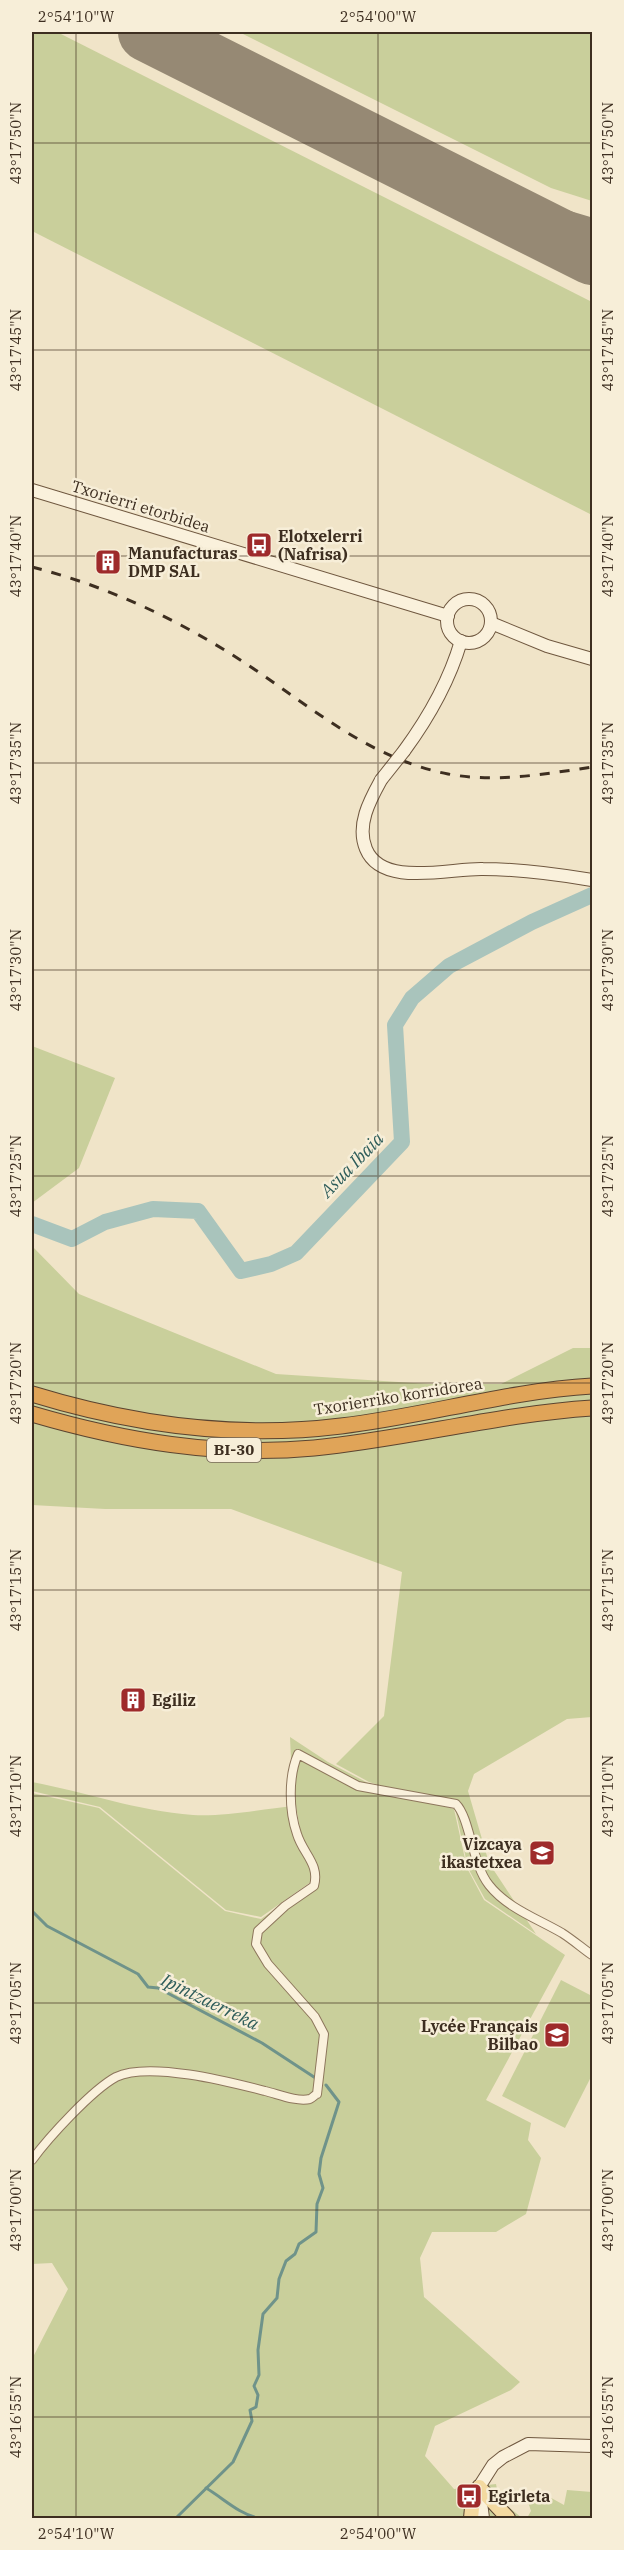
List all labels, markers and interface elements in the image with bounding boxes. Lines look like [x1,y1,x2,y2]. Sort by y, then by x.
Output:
text: 2°54'10"W [38,7,115,26]
text: 2°54'00"W [340,7,417,26]
text: 43°17'50"N [6,102,25,184]
text: 43°17'50"N [598,102,617,184]
text: 43°17'45"N [6,309,25,391]
text: 43°17'45"N [598,309,617,391]
street label: Txorierri etorbidea [69,475,213,537]
text: 43°17'40"N [6,515,25,597]
text: 43°17'40"N [598,515,617,597]
place label: Elotxelerri (Nafrisa) [278,526,363,564]
bus stop icon: Elotxelerri (Nafrisa) [244,530,274,560]
place label: Manufacturas DMP SAL [128,543,238,581]
building icon: Manufacturas DMP SAL [93,547,123,577]
text: 43°17'35"N [6,722,25,804]
text: 43°17'35"N [598,722,617,804]
text: 43°17'30"N [6,929,25,1011]
text: 43°17'30"N [598,929,617,1011]
water label: Asua Ibaia [314,1127,388,1203]
text: 43°17'25"N [6,1135,25,1217]
text: 43°17'25"N [598,1135,617,1217]
text: 43°17'20"N [6,1342,25,1424]
text: 43°17'20"N [598,1342,617,1424]
street label: Txorierriko korridorea [312,1373,484,1419]
road number: BI-30 [207,1438,261,1462]
text: 43°17'15"N [6,1549,25,1631]
text: 43°17'15"N [598,1549,617,1631]
building icon: Egiliz [118,1685,148,1715]
place label: Egiliz [152,1690,196,1710]
text: 43°17'10"N [6,1755,25,1837]
text: 43°17'10"N [598,1755,617,1837]
place label: Vizcaya ikastetxea [441,1834,522,1872]
school or university icon: Vizcaya ikastetxea [527,1838,557,1868]
text: 43°17'05"N [6,1962,25,2044]
text: 43°17'05"N [598,1962,617,2044]
water label: Ipintzaerreka [157,1968,263,2035]
place label: Lycée Français Bilbao [421,2016,538,2054]
school or university icon: Lycée Français Bilbao [542,2020,572,2050]
text: 43°17'00"N [6,2169,25,2251]
text: 43°17'00"N [598,2169,617,2251]
text: 43°16'55"N [6,2376,25,2458]
text: 43°16'55"N [598,2376,617,2458]
bus stop icon: Egirleta [454,2481,484,2511]
place label: Egirleta [488,2486,550,2506]
text: 2°54'10"W [38,2524,115,2543]
text: 2°54'00"W [340,2524,417,2543]

